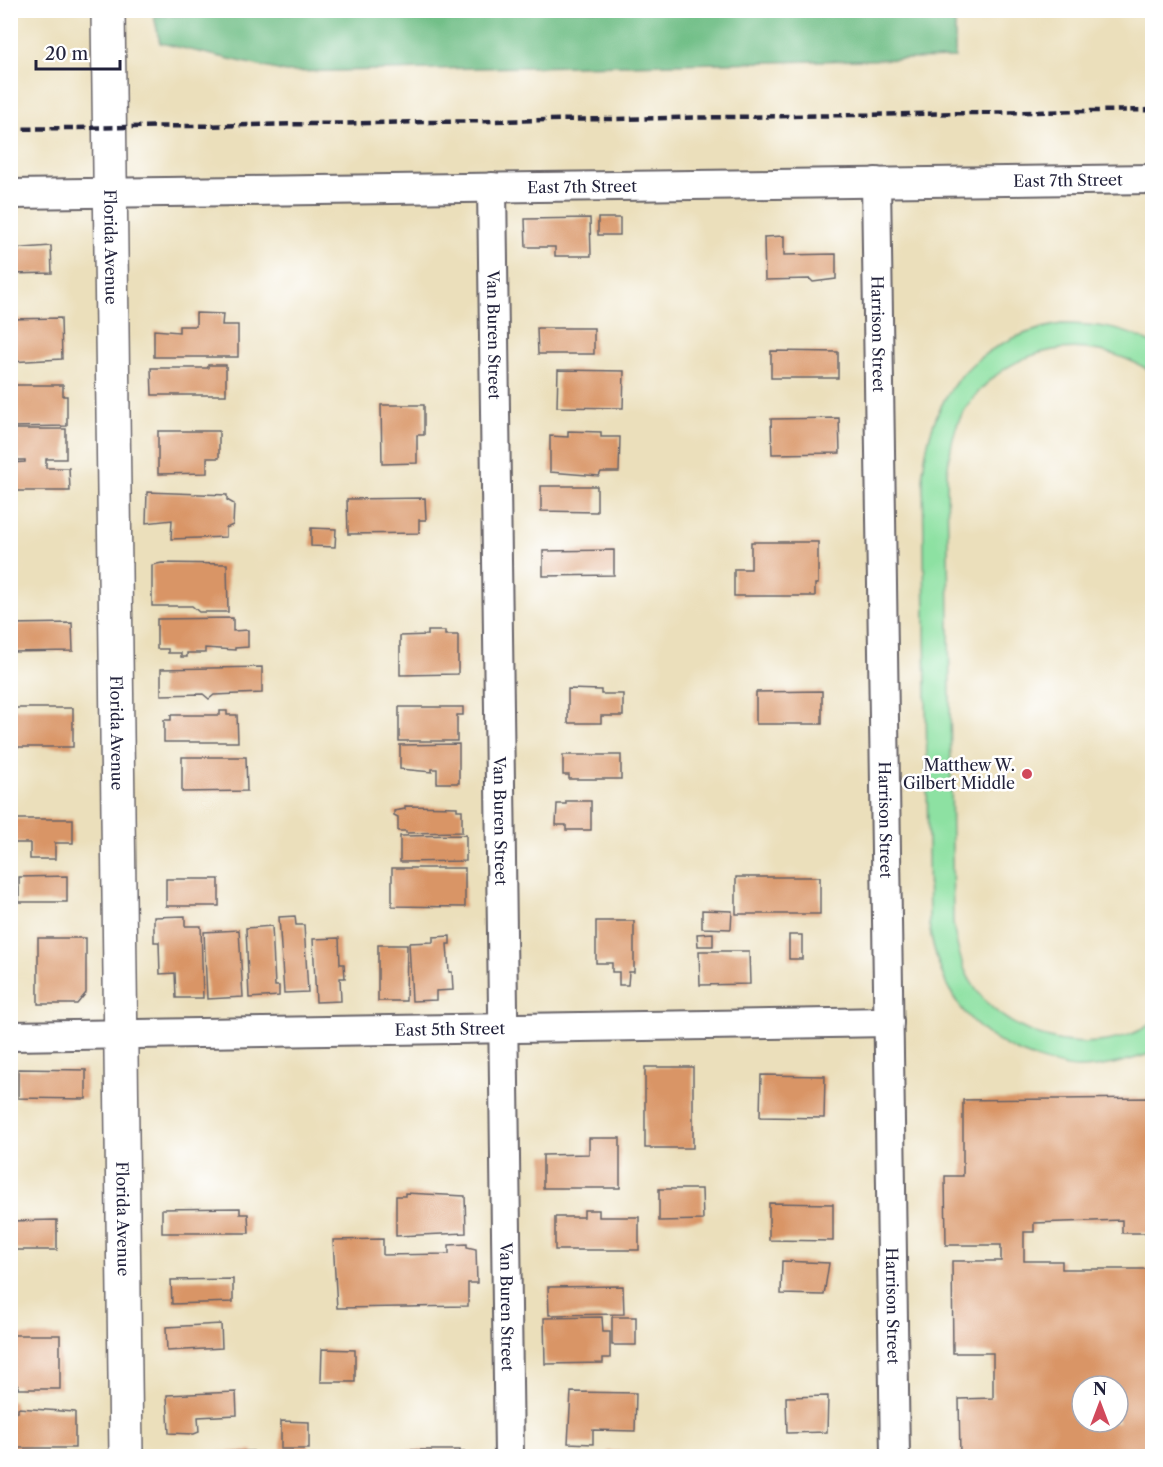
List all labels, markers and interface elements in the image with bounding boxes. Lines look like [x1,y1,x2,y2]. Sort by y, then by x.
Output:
scale bar [36,33,120,71]
text: 20 m [45,43,89,65]
street label: East 7th Street [1013,169,1123,191]
street label: East 7th Street [527,176,637,197]
street label: Florida Avenue [100,189,122,305]
street label: Van Buren Street [483,269,505,400]
street label: Harrison Street [867,275,889,393]
street label: Florida Avenue [106,675,128,791]
street label: Van Buren Street [490,755,511,886]
place label: Matthew W. Gilbert Middle [903,755,1015,793]
street label: Harrison Street [875,761,896,879]
marker: Matthew W. Gilbert Middle [1020,767,1034,781]
street label: East 5th Street [395,1018,506,1040]
street label: Florida Avenue [112,1161,134,1277]
street label: Van Buren Street [496,1241,518,1372]
street label: Harrison Street [882,1247,904,1365]
north arrow [1070,1374,1130,1434]
text: N [1093,1379,1107,1399]

